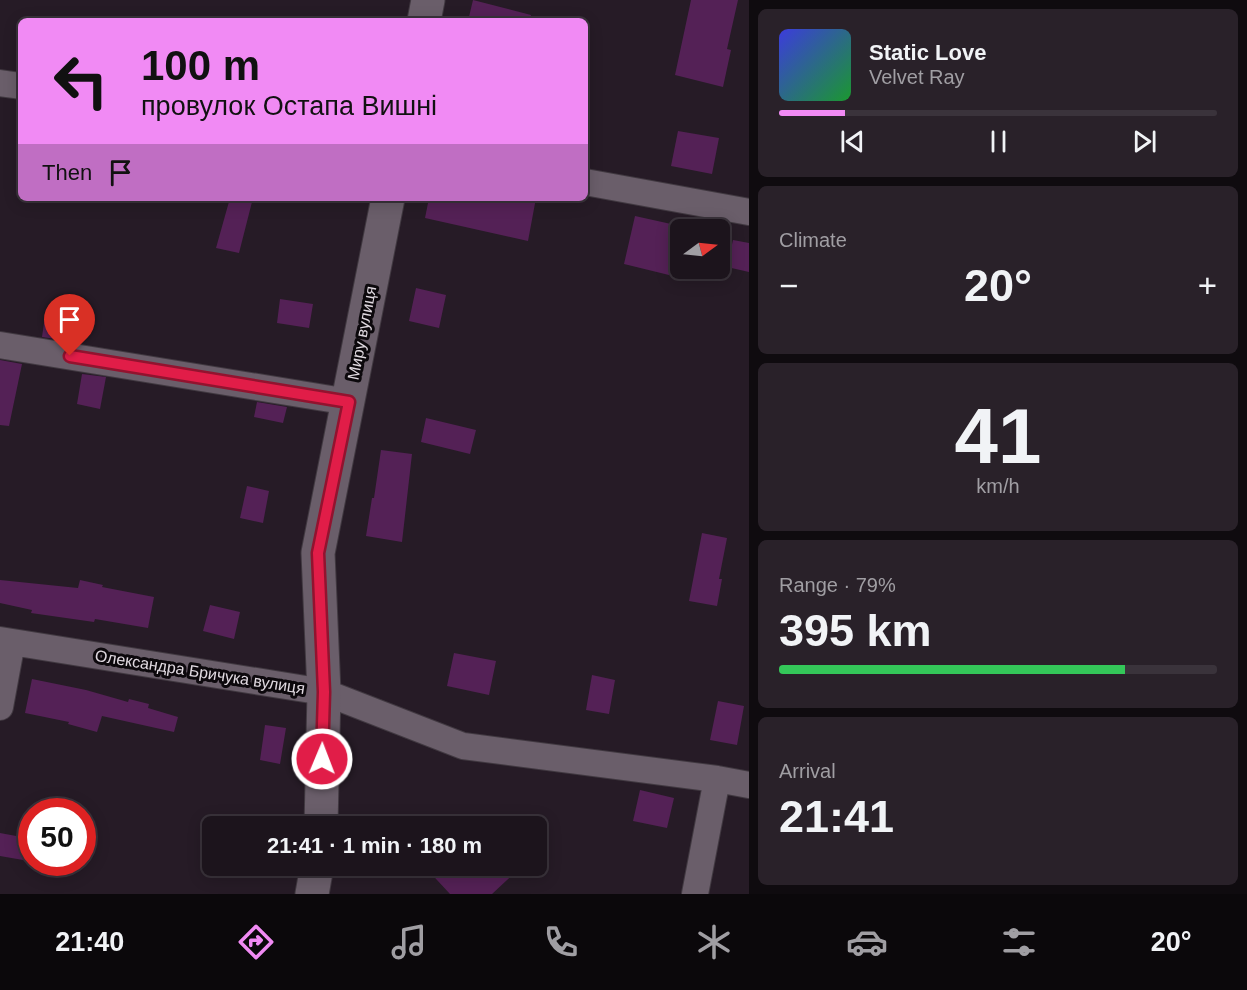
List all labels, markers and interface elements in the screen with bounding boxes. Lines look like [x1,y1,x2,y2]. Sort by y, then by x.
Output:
text: Static Love [869,40,986,65]
icon: left [42,42,120,120]
text: 100 m [141,42,260,89]
text: Velvet Ray [869,66,965,88]
text: провулок Остапа Вишні [141,91,437,121]
icon: previous [836,125,869,158]
icon: pause [982,125,1015,158]
icon: next [1128,125,1161,158]
icon: arrive [104,156,137,189]
text: Then [42,160,92,185]
north arrow [670,219,730,279]
map controls [670,219,730,279]
text: Climate [779,229,847,251]
text: 20° [964,260,1032,311]
text: − [779,267,798,304]
text: + [1198,267,1217,304]
street label: Миру вулиця [345,285,379,381]
pin [44,294,95,356]
icon: arrive [53,303,86,336]
text: 41 [955,392,1041,480]
text: km/h [976,475,1020,497]
text: Range · 79% [779,574,896,596]
text: 395 km [779,605,932,656]
street label: Олександра Бричука вулиця [94,647,306,697]
position arrow [290,727,354,791]
text: Arrival [779,760,836,782]
text: 21:41 [779,791,894,842]
speed limit sign: 50 [18,798,96,876]
text: 21:41 · 1 min · 180 m [267,833,482,858]
icon: directions [235,921,277,963]
icon: music [388,921,430,963]
icon: phone [540,921,582,963]
icon: climate [693,921,735,963]
icon: car [846,921,888,963]
icon: filters [998,921,1040,963]
text: 21:40 [55,927,124,957]
text: 20° [1151,927,1192,957]

